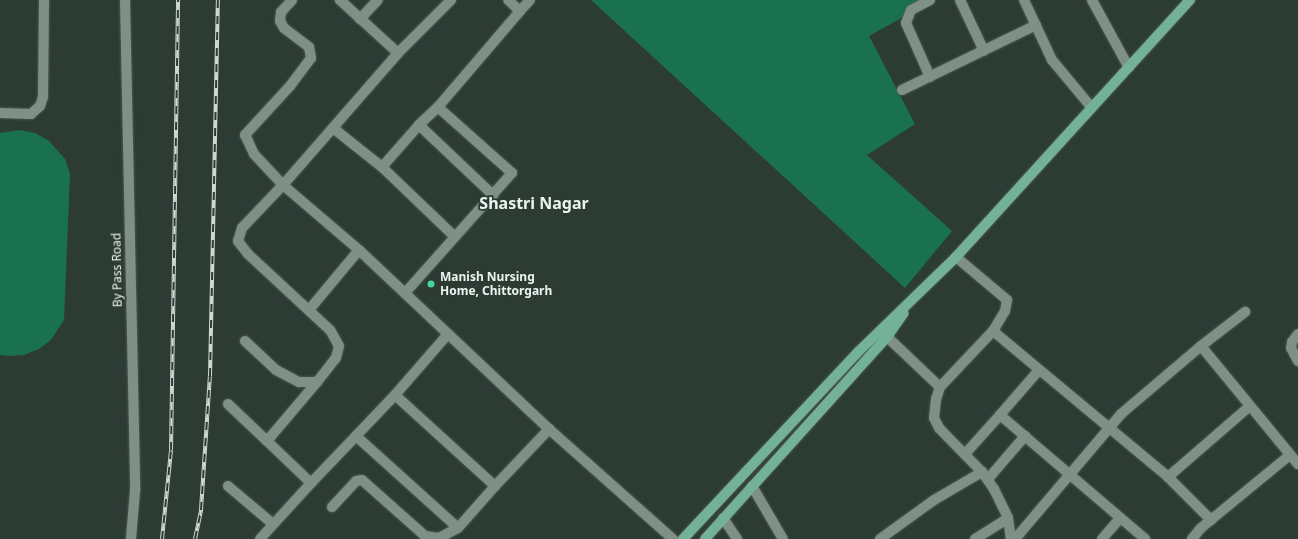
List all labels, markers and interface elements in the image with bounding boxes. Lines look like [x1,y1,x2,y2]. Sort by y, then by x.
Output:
district label: Shastri Nagar [479,193,589,213]
street label: By Pass Road [109,233,125,307]
place label: Manish Nursing Home, Chittorgarh [440,270,552,298]
marker: Manish Nursing Home, Chittorgarh [425,278,437,290]

